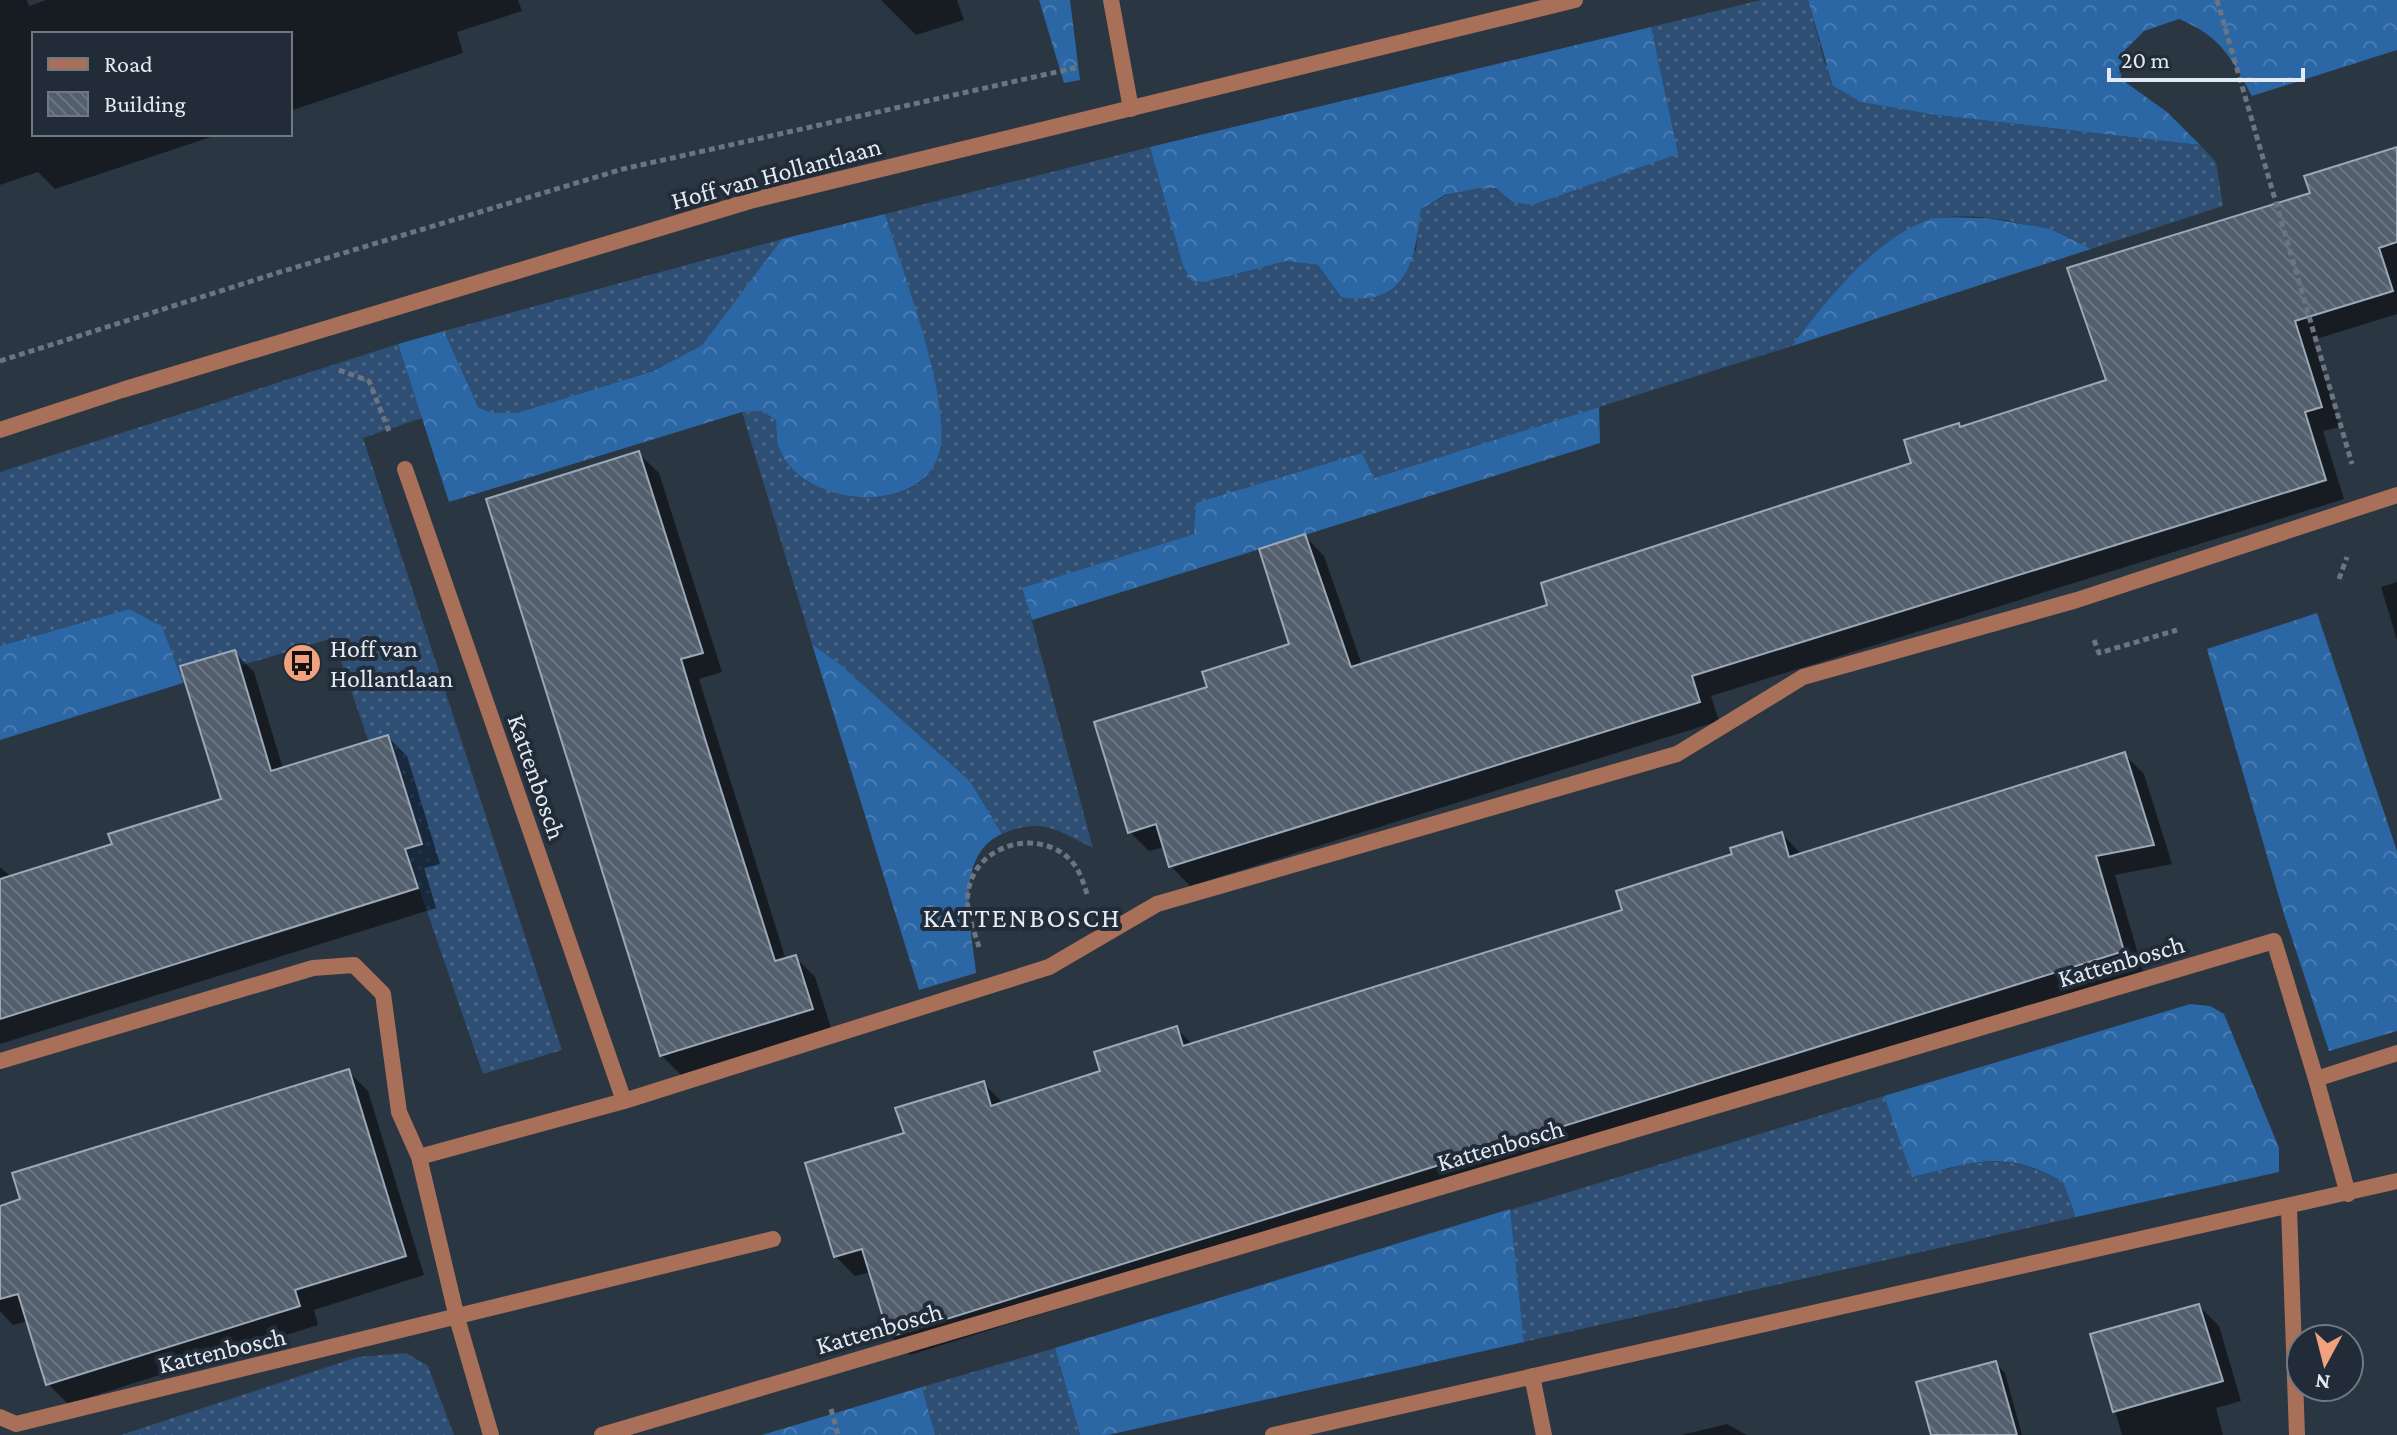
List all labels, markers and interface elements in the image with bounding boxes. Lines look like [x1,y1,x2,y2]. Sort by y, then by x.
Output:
legend [32,32,292,136]
scale bar [2109,32,2303,82]
text: 20 m [2121,46,2170,73]
text: Road [104,50,153,77]
text: Building [104,90,186,117]
street label: Hoff van Hollantlaan [668,132,884,215]
place label: Hoff van Hollantlaan [330,634,453,693]
bus stop icon: Hoff van Hollantlaan [281,642,323,684]
street label: Kattenbosch [502,711,571,843]
district label: KATTENBOSCH [923,902,1121,933]
street label: Kattenbosch [2055,930,2188,993]
street label: Kattenbosch [1434,1114,1567,1177]
street label: Kattenbosch [813,1297,946,1360]
street label: Kattenbosch [155,1322,289,1379]
north arrow [2285,1323,2365,1403]
text: N [2314,1369,2332,1396]

